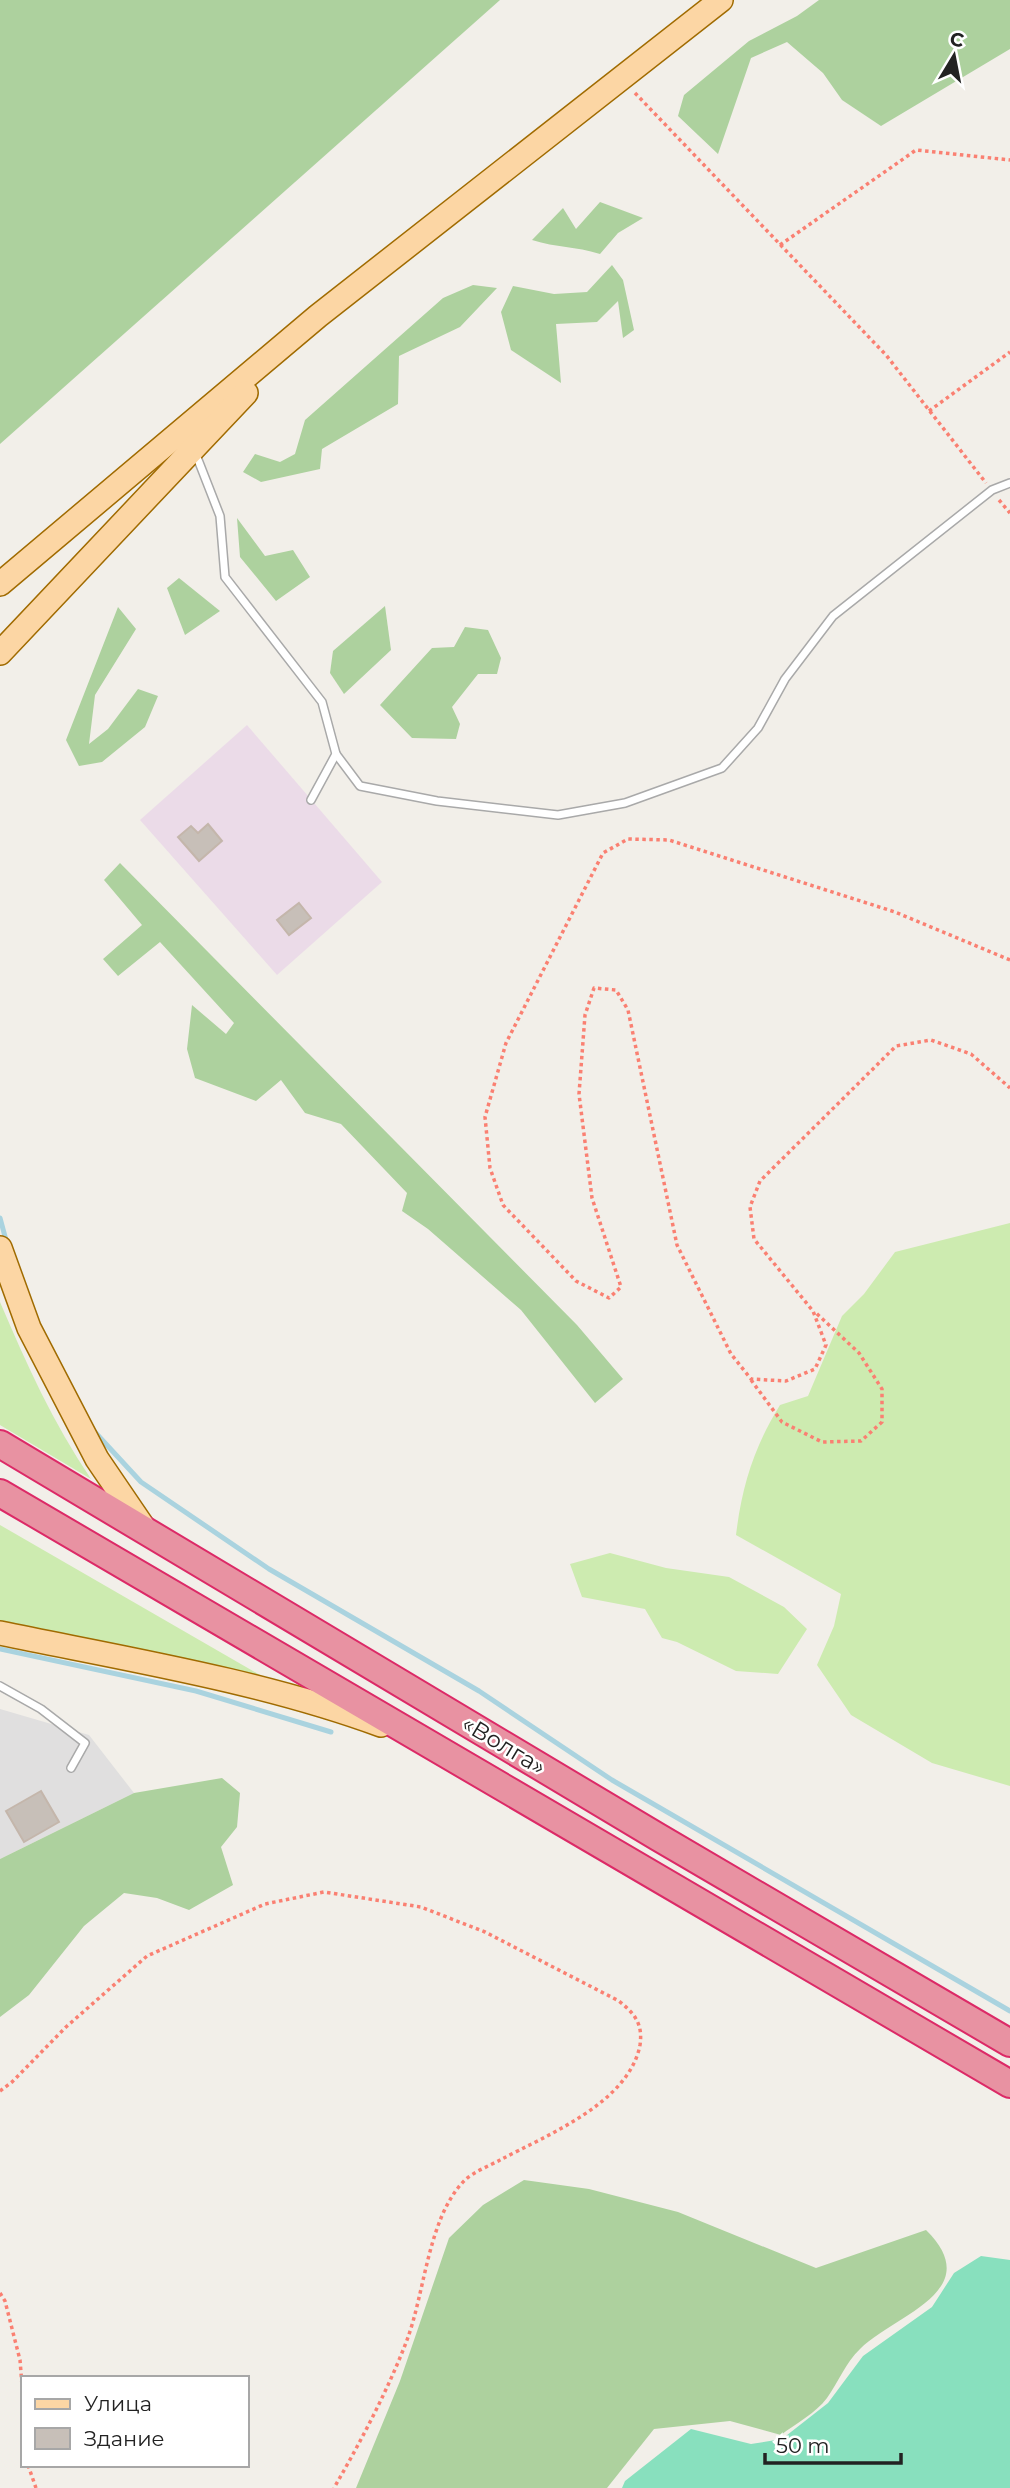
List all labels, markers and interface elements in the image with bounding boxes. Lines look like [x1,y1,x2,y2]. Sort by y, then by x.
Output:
north arrow [919,21,989,91]
text: С [948,27,966,52]
street label: «Волга» [457,1709,551,1781]
legend [21,2376,248,2467]
text: Улица [84,2391,152,2416]
scale bar [765,2422,902,2466]
text: Здание [84,2426,165,2451]
text: 50 m [776,2433,830,2458]

